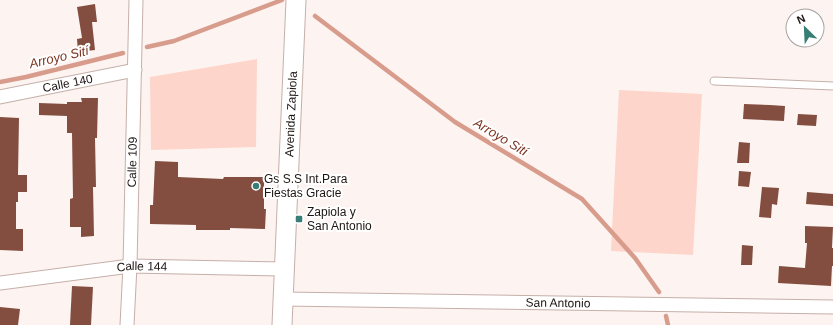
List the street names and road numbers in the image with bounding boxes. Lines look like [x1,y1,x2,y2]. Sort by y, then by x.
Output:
street label: Avenida Zapiola [282,71,300,157]
street label: Calle 140 [41,72,94,95]
street label: Calle 109 [125,136,140,188]
street label: Calle 144 [116,259,168,275]
street label: San Antonio [525,296,591,310]

